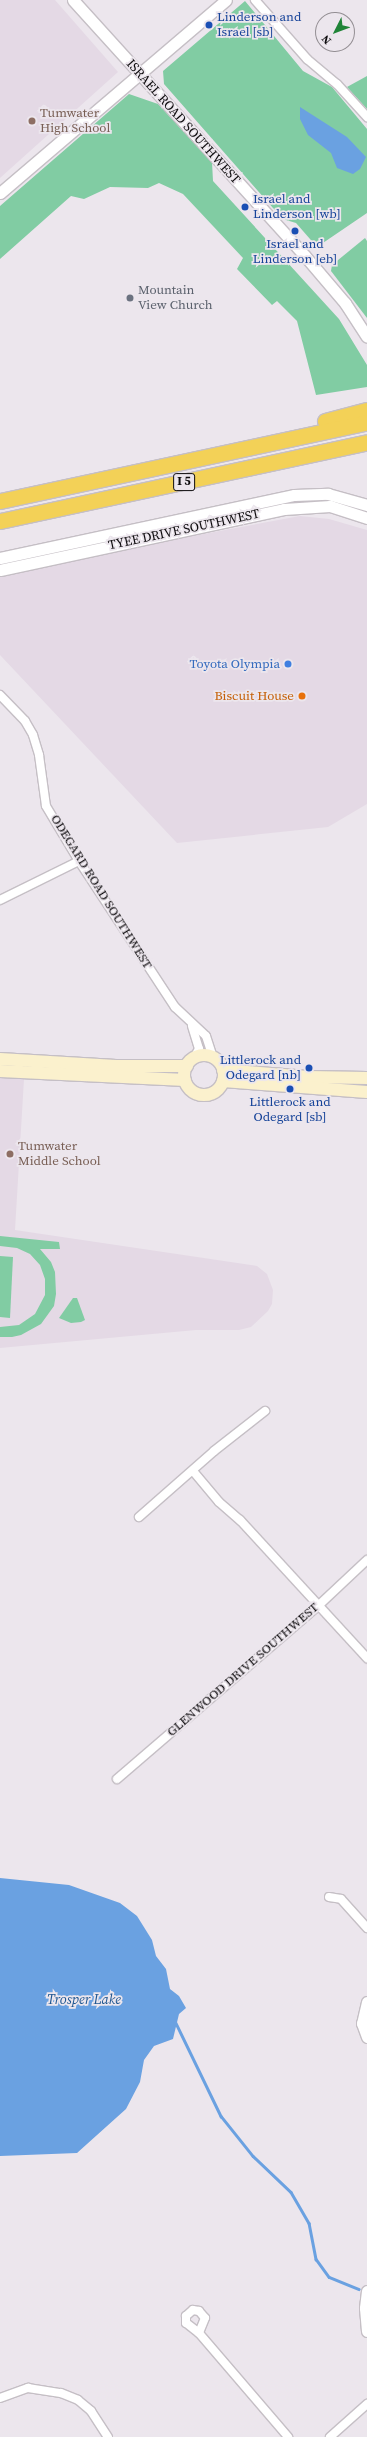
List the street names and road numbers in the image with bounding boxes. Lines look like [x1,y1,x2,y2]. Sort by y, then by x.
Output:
street label: ISRAEL ROAD SOUTHWEST [123,56,243,188]
road number: I 5 [173,472,195,492]
street label: TYEE DRIVE SOUTHWEST [107,506,261,554]
street label: ODEGARD ROAD SOUTHWEST [47,812,155,972]
street label: GLENWOOD DRIVE SOUTHWEST [164,1600,322,1740]

